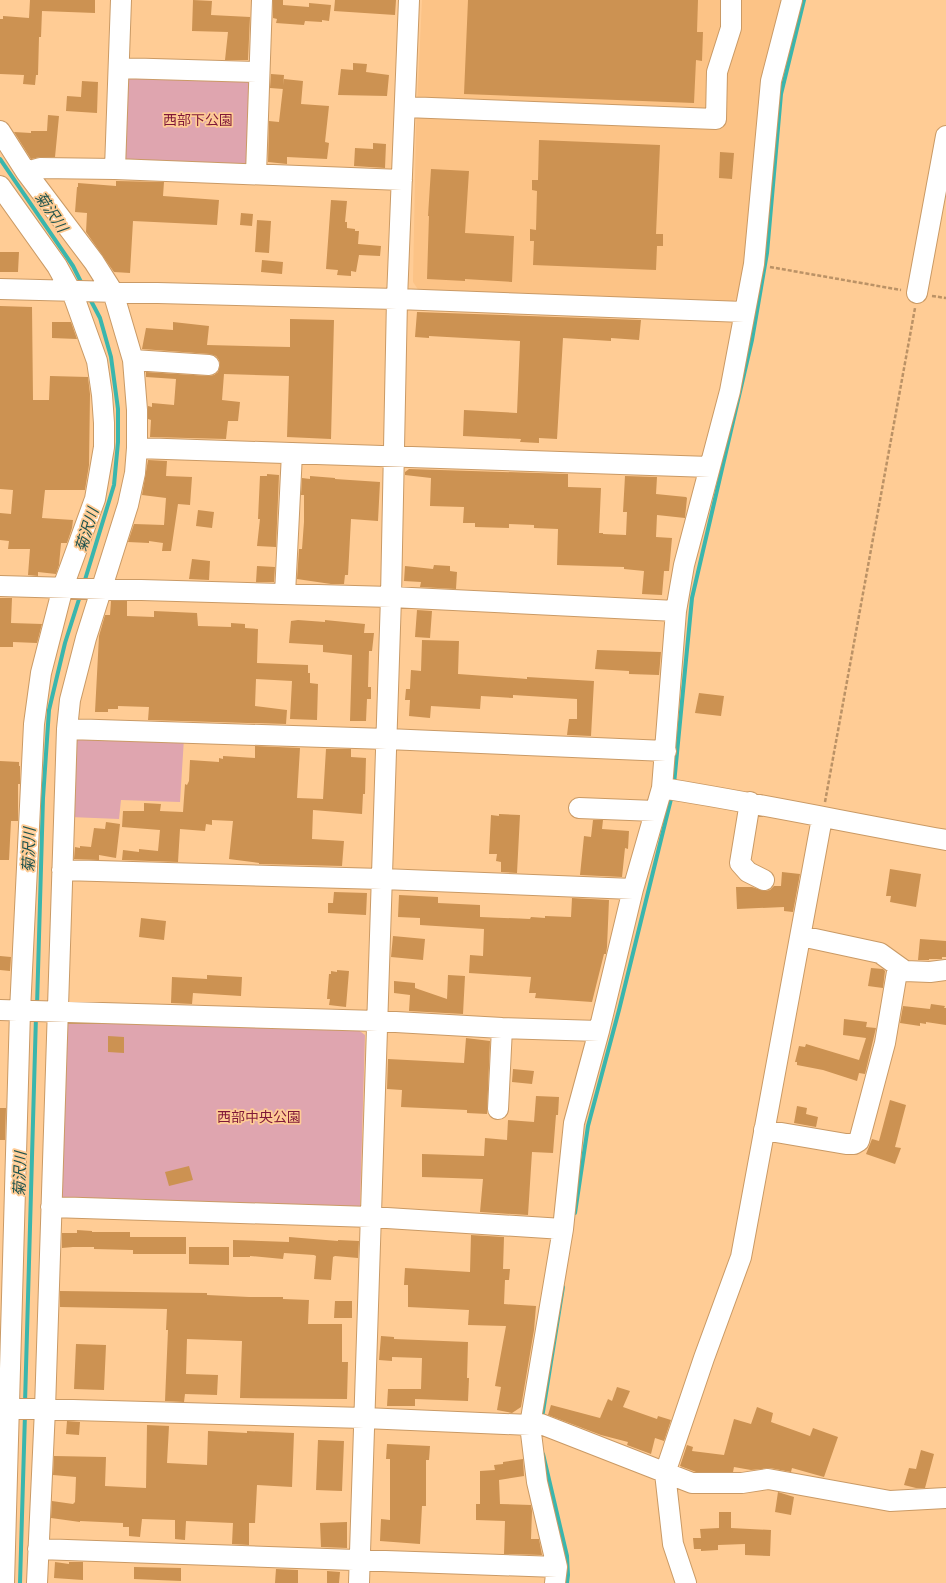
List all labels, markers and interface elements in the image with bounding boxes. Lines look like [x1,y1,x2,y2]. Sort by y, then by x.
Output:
park label: 西部下公園 [163,112,233,129]
water label: 菊沢川 [31,188,72,237]
water label: 菊沢川 [72,504,103,554]
water label: 菊沢川 [19,825,39,873]
park label: 西部中央公園 [217,1109,301,1126]
water label: 菊沢川 [10,1149,30,1197]

